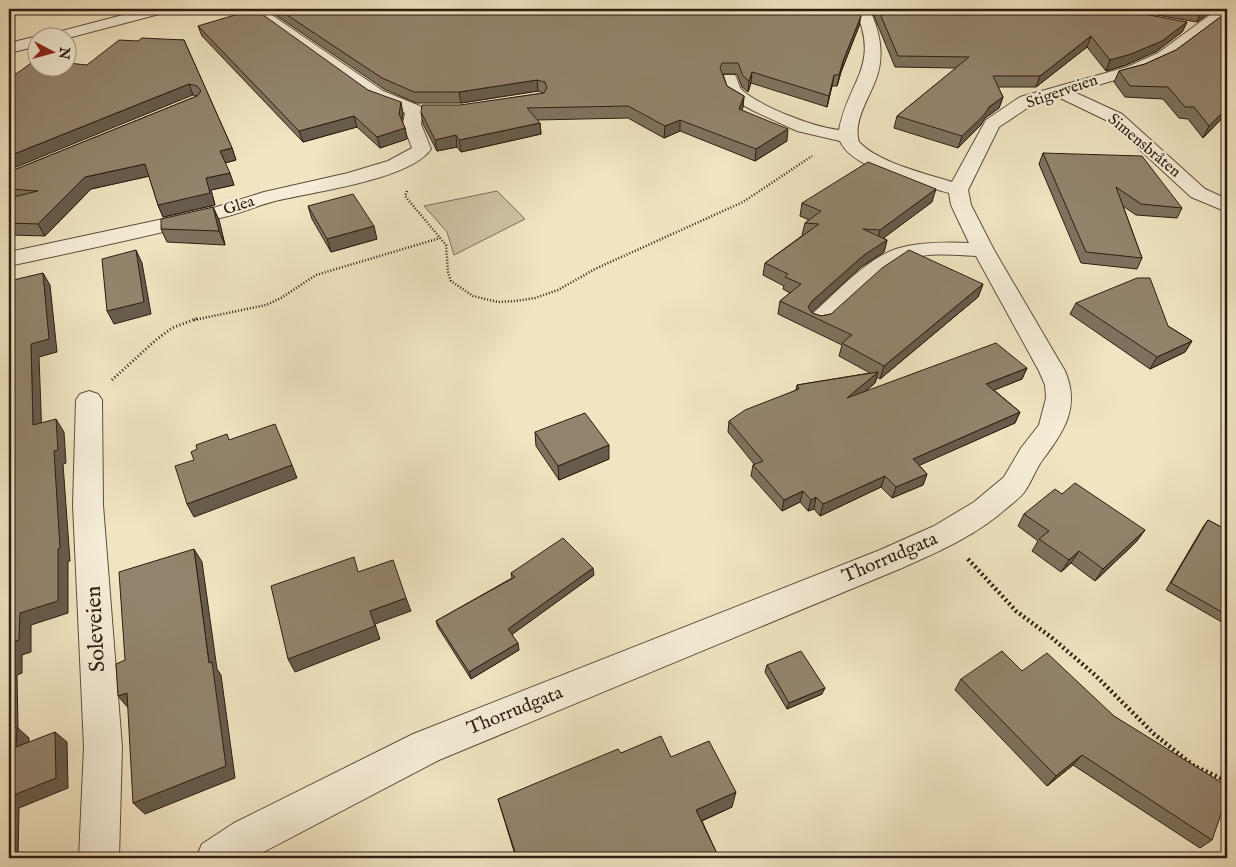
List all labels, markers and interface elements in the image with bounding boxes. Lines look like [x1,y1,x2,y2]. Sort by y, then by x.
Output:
north arrow [28,28,78,78]
text: N [54,45,74,60]
street label: Stigerveien [1024,70,1101,114]
street label: Simensbråten [1104,110,1185,183]
street label: Glea [221,192,257,220]
street label: Thorrudgata [839,527,942,589]
street label: Soleveien [80,585,112,673]
street label: Thorrudgata [464,681,567,741]

